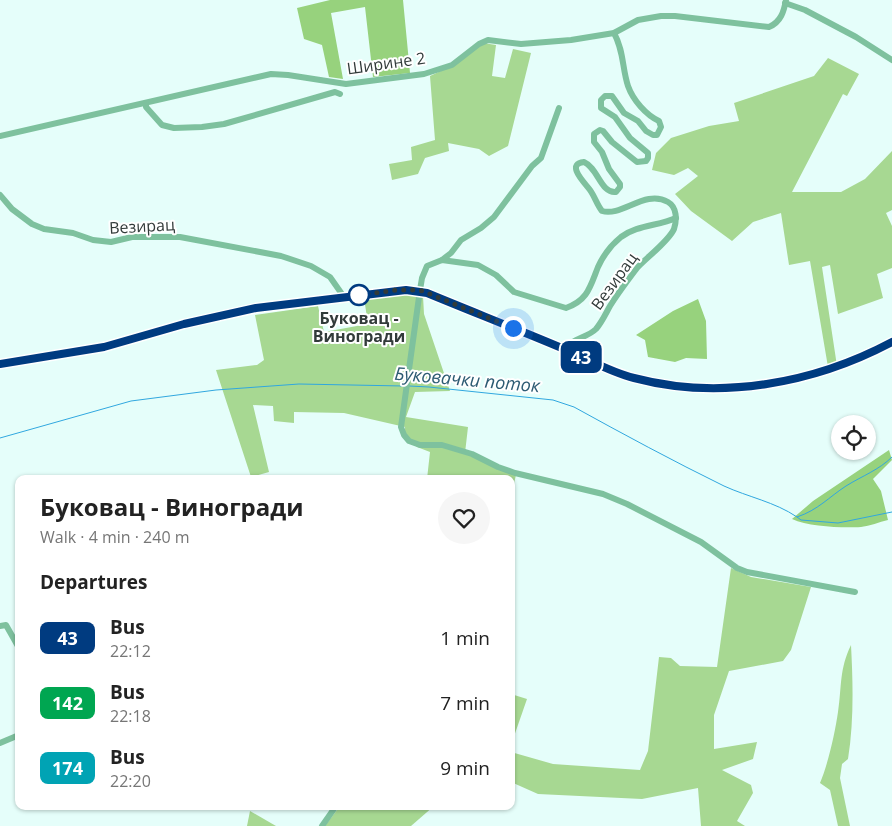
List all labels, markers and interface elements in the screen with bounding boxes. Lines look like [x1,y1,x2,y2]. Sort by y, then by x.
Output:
street label: Ширине 2 [345,47,427,79]
street label: Везирац [109,213,175,239]
street label: Везирац [586,248,642,314]
marker: Буковац - Виногради [348,284,370,306]
place label: Буковац - Виногради [313,307,405,347]
your location [501,316,526,341]
line badge: 43 [558,341,604,373]
text: 43 [571,345,591,369]
water label: Буковачки поток [393,361,542,397]
map controls [831,415,876,460]
button: locate [831,415,876,460]
text: Буковац - Виногради [40,490,304,523]
button: heart [438,492,490,544]
text: Walk · 4 min · 240 m [40,526,190,548]
text: Departures [40,569,147,595]
text: Bus [110,614,145,640]
text: 1 min [440,625,490,651]
text: 43 [57,626,78,650]
text: 22:12 [110,640,151,662]
text: Bus [110,679,145,705]
text: 7 min [440,690,490,716]
text: 142 [52,691,83,715]
text: 22:18 [110,705,151,727]
text: Bus [110,744,145,770]
text: 9 min [440,755,490,781]
text: 174 [52,756,83,780]
text: 22:20 [110,770,151,792]

